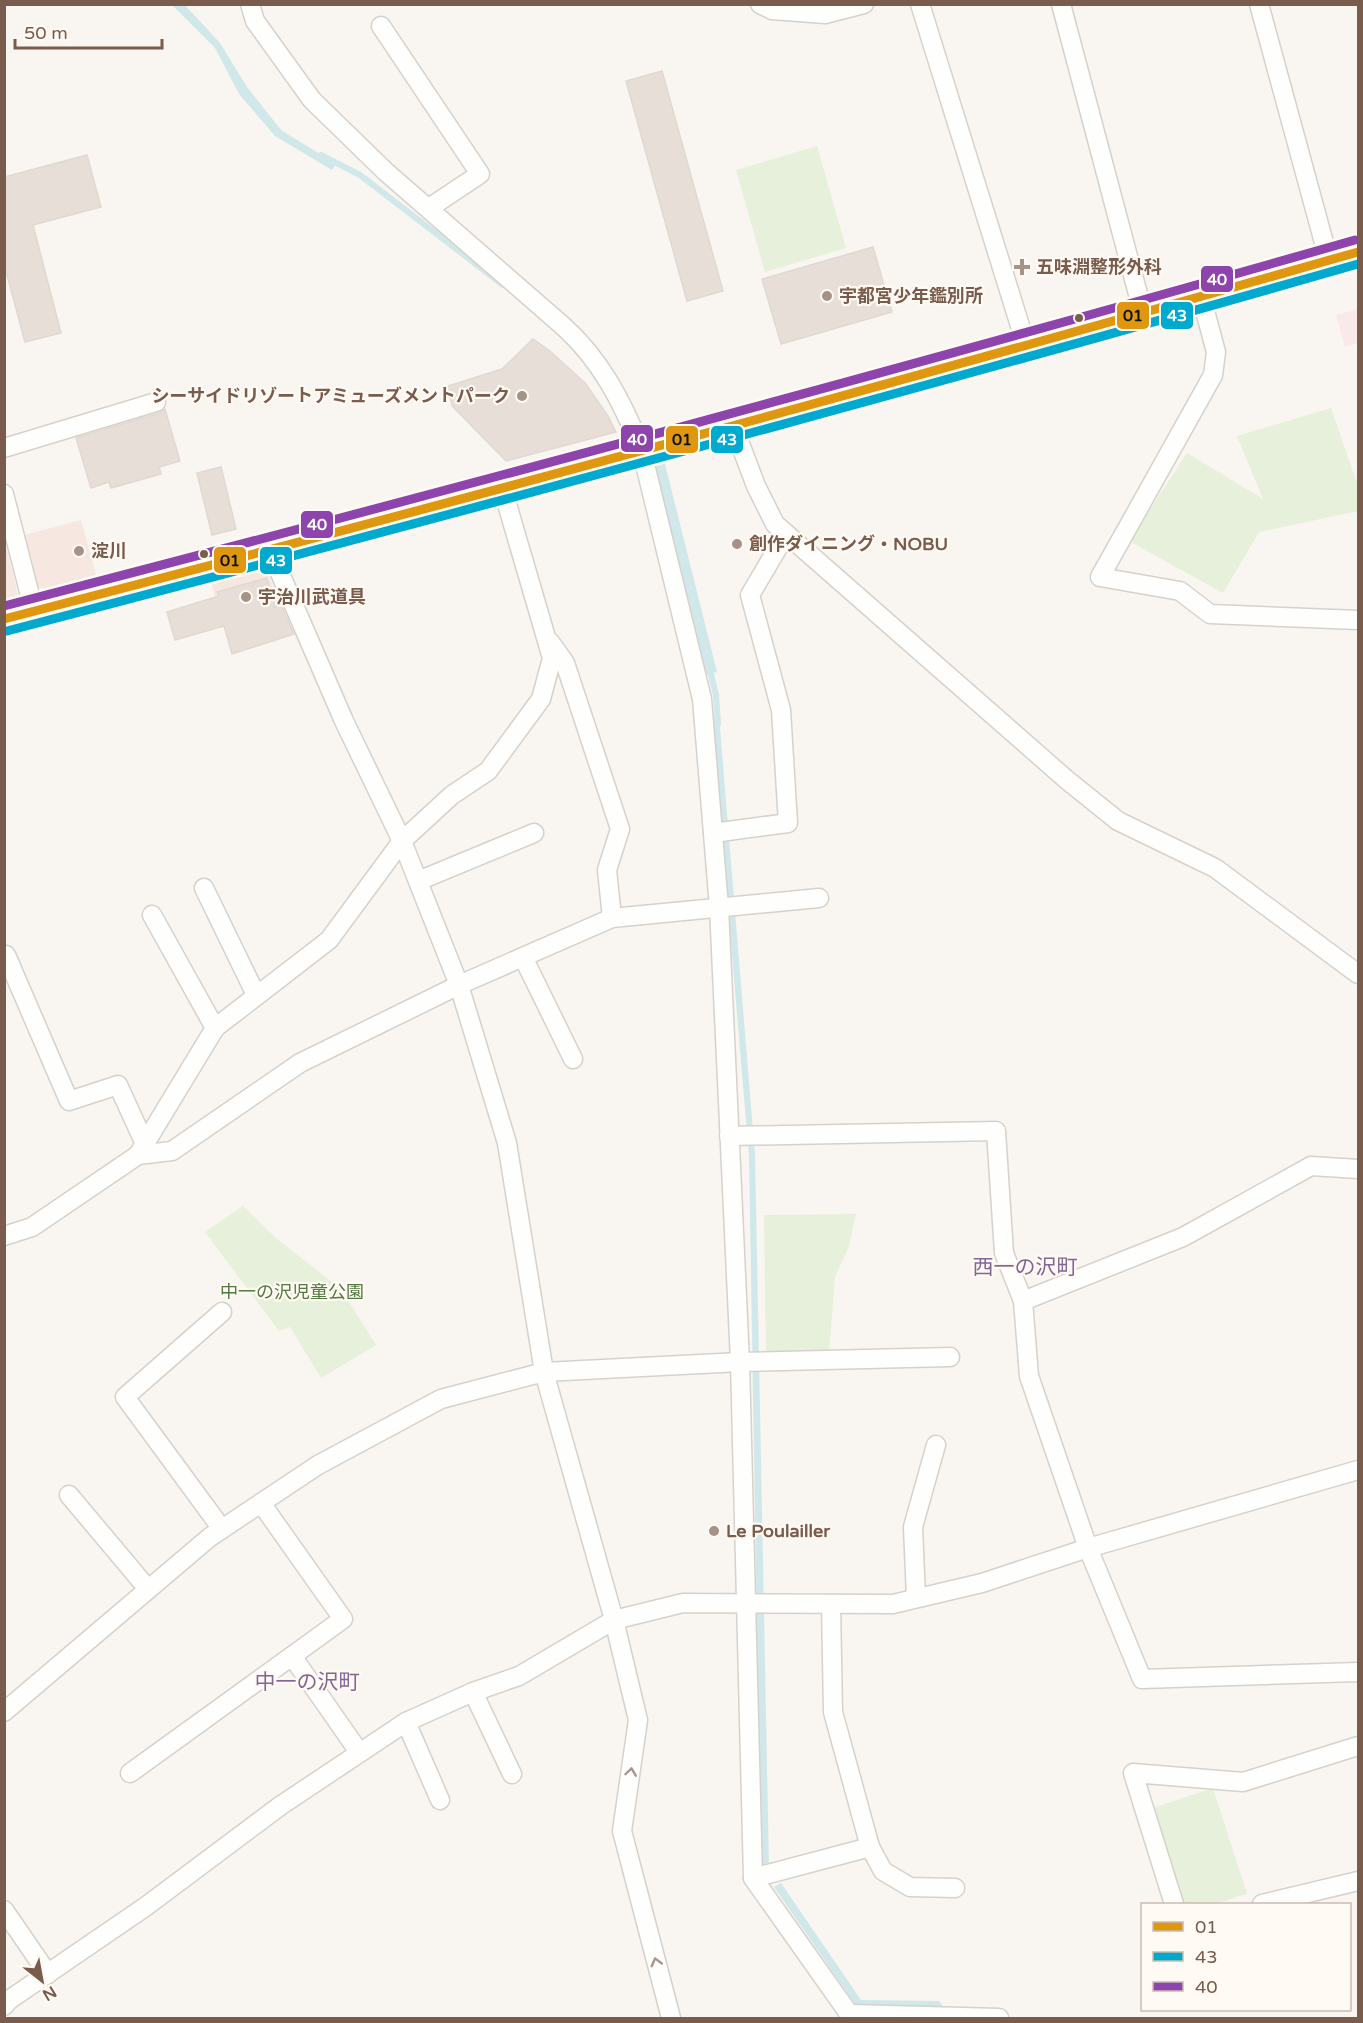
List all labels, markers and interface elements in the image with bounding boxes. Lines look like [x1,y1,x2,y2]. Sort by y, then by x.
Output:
scale bar [15,12,162,50]
text: 50 m [24,22,68,44]
place label: 五味淵整形外科 [1036,256,1162,278]
marker: 五味淵整形外科 [1013,258,1031,276]
line badge: 40 [1200,265,1234,293]
text: 40 [1207,270,1227,290]
place label: 宇都宮少年鑑別所 [839,285,983,307]
marker: 宇都宮少年鑑別所 [820,289,834,303]
line badge: 01 [1116,301,1150,330]
line badge: 43 [1160,301,1194,330]
text: 01 [1123,306,1143,326]
text: 43 [1167,306,1187,326]
unlabelled marker [1073,312,1085,324]
place label: シーサイドリゾートアミューズメントパーク [152,385,510,407]
marker: シーサイドリゾートアミューズメントパーク [515,389,529,403]
line badge: 40 [620,424,654,453]
line badge: 01 [665,425,699,454]
line badge: 43 [710,425,744,454]
text: 40 [627,430,647,450]
text: 01 [672,430,692,450]
text: 43 [717,430,737,450]
line badge: 40 [300,510,334,539]
text: 40 [307,515,327,535]
place label: 創作ダイニング・NOBU [749,533,948,555]
marker: 創作ダイニング・NOBU [730,537,744,551]
place label: 淀川 [91,540,127,562]
marker: 淀川 [72,544,86,558]
line badge: 01 [213,546,247,574]
line badge: 43 [259,546,293,575]
unlabelled marker [198,548,210,560]
text: 01 [220,551,240,571]
text: 43 [266,551,286,571]
place label: 宇治川武道具 [258,586,366,608]
marker: 宇治川武道具 [239,590,253,604]
district label: 西一の沢町 [973,1255,1078,1280]
park label: 中一の沢児童公園 [220,1281,364,1303]
place label: Le Poulailler [726,1520,831,1542]
marker: Le Poulailler [707,1524,721,1538]
district label: 中一の沢町 [255,1670,360,1695]
one-way arrow [624,1767,636,1776]
legend [1141,1903,1351,2011]
text: 01 [1195,1916,1218,1938]
text: 43 [1195,1946,1218,1968]
north arrow [12,1951,72,2011]
one-way arrow [651,1957,664,1967]
text: 40 [1195,1976,1218,1998]
text: N [39,1981,60,2005]

